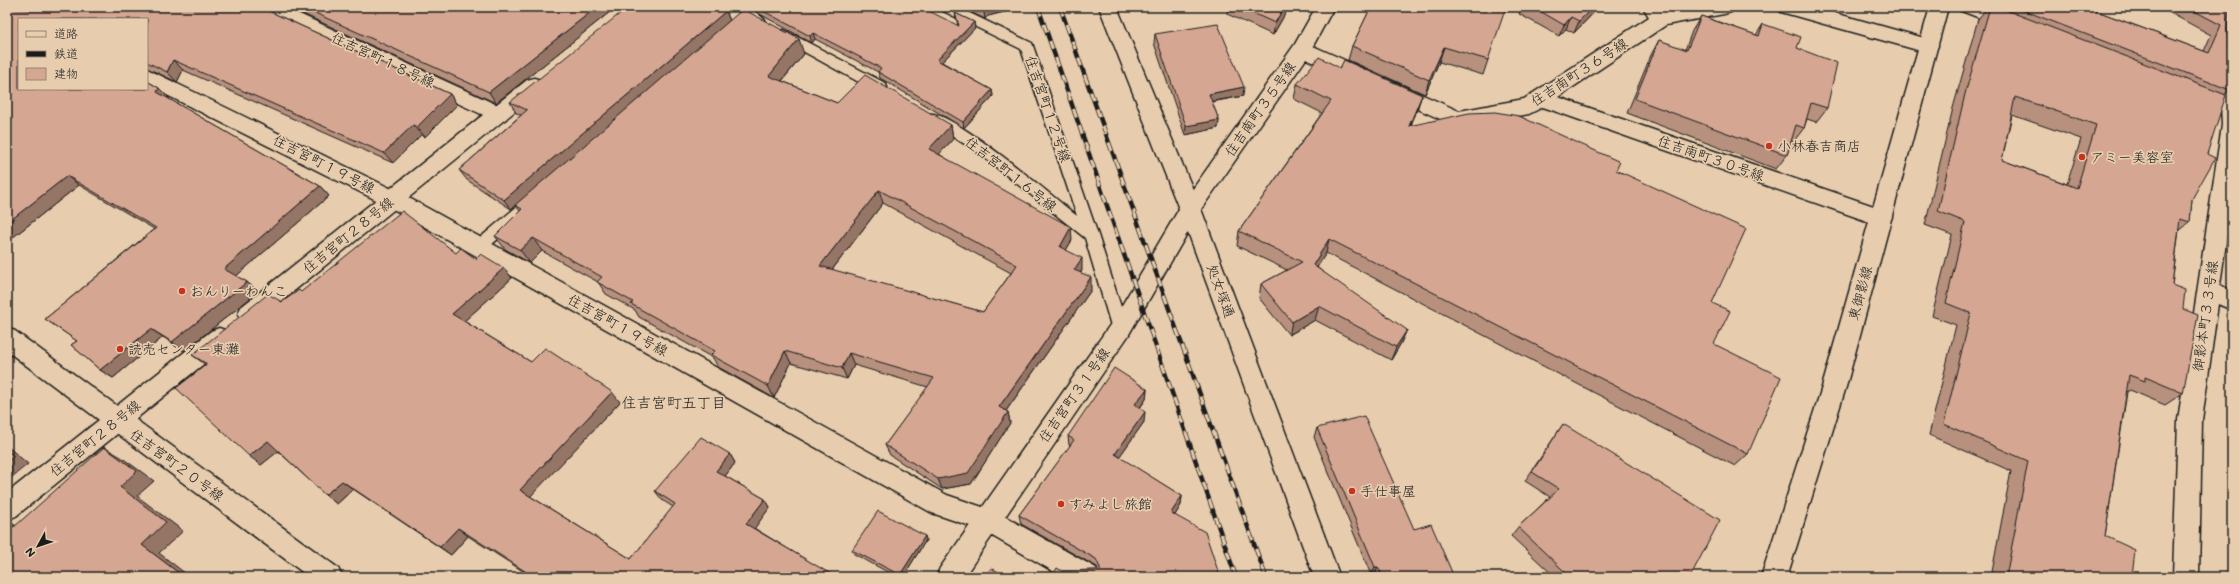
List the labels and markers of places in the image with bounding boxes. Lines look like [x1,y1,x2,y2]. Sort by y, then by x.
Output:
place label: 小林春吉商店 [1777,136,1861,155]
marker: 小林春吉商店 [1764,141,1774,151]
place label: アミー美容室 [2090,147,2174,166]
marker: アミー美容室 [2077,152,2087,162]
place label: おんりーわんこ [190,281,287,300]
marker: おんりーわんこ [177,286,187,296]
place label: 読売センター東灘 [128,339,239,358]
marker: 読売センター東灘 [115,344,125,354]
place label: 手仕事屋 [1360,481,1416,500]
marker: 手仕事屋 [1347,486,1357,496]
place label: すみよし旅館 [1069,494,1152,513]
marker: すみよし旅館 [1056,499,1066,509]

